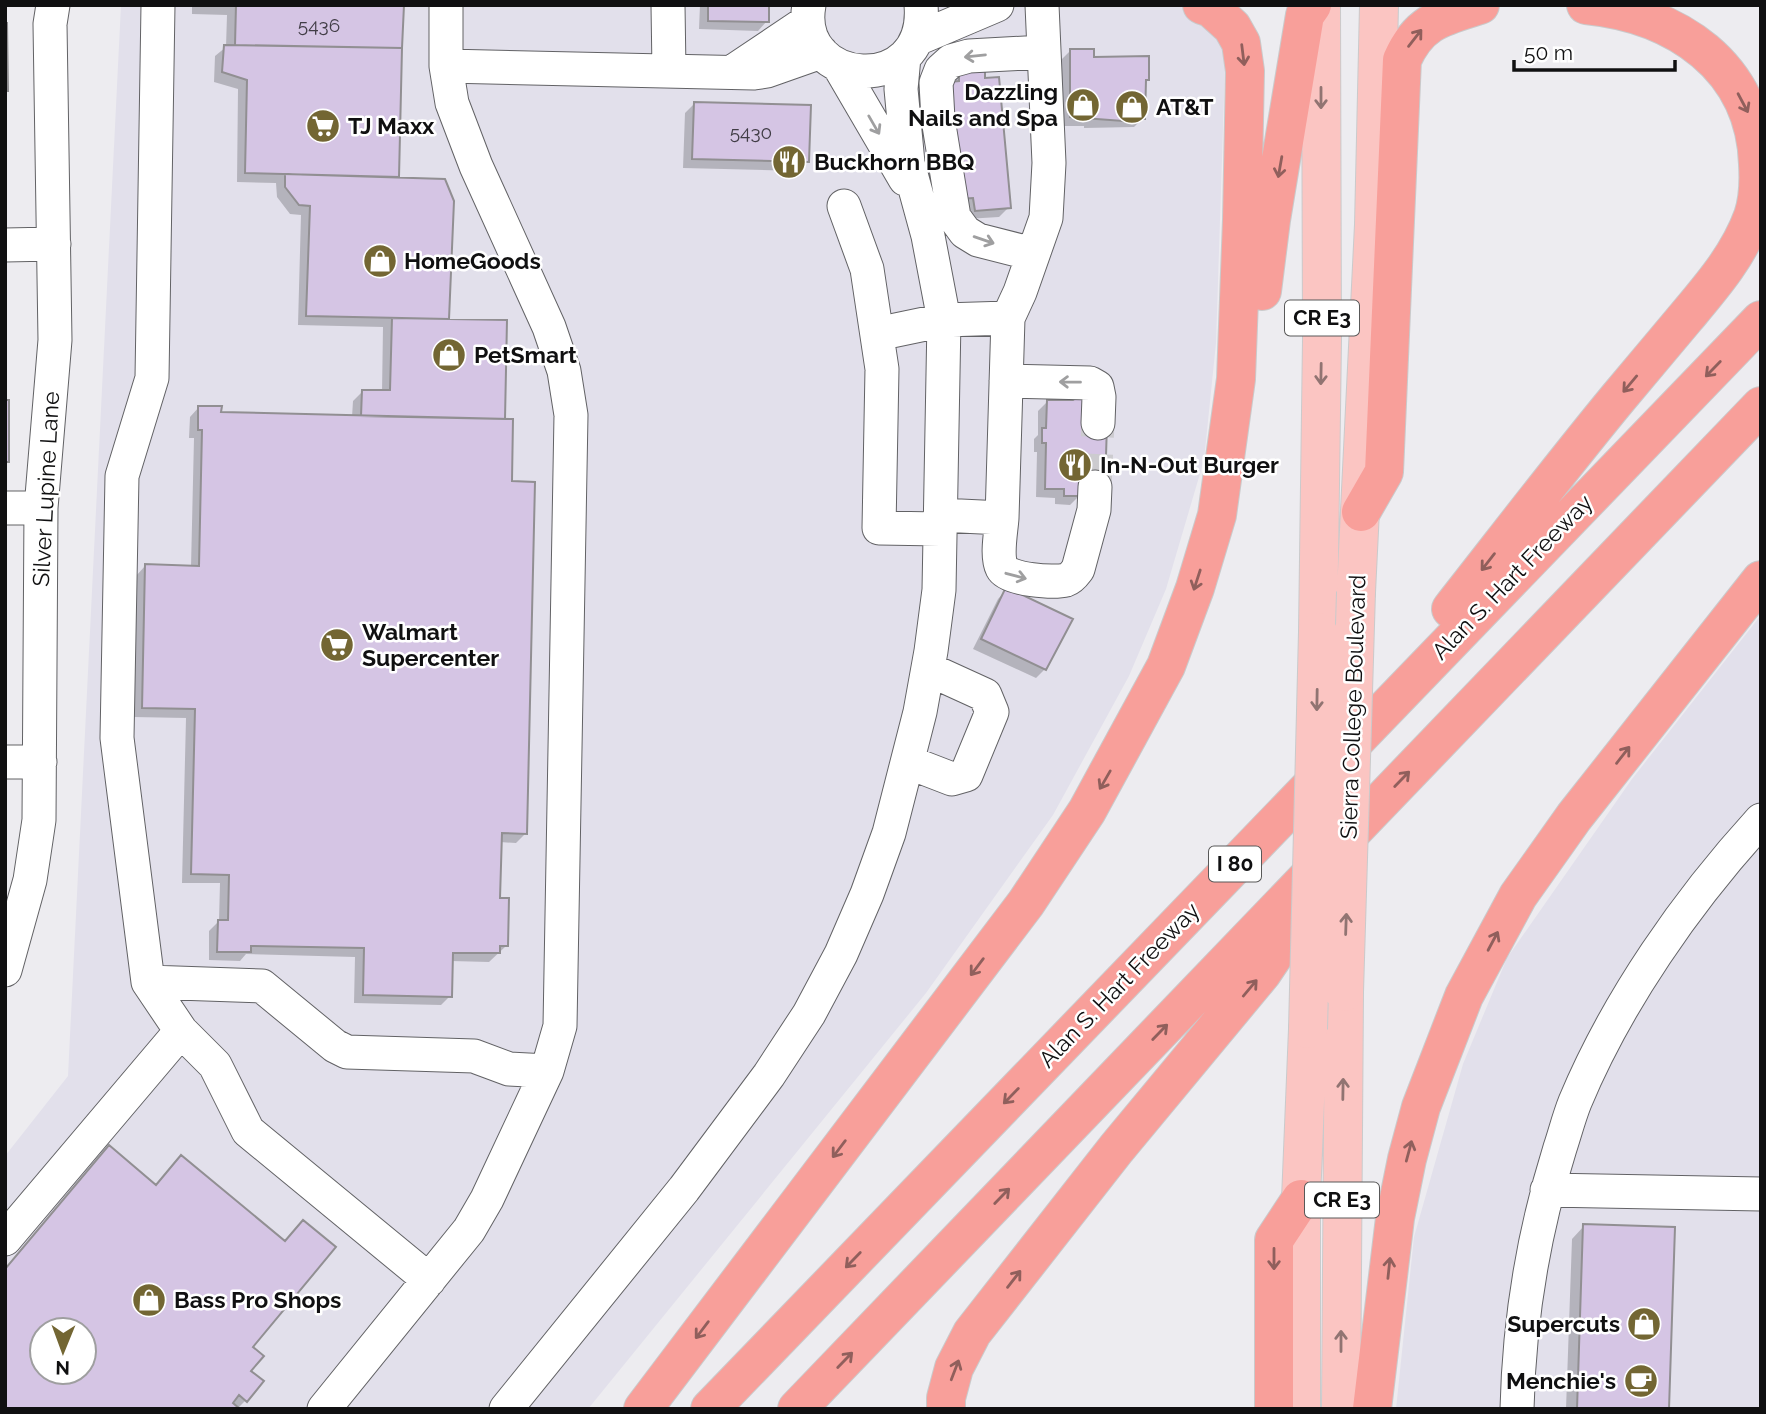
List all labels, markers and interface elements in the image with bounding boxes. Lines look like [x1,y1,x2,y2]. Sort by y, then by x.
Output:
house number: 5436 [298,14,340,36]
scale bar [1514,28,1675,72]
one-way arrow [1408,29,1422,48]
text: 50 m [1524,40,1573,65]
one-way arrow [1236,43,1249,66]
one-way arrow [964,50,987,63]
place label: Dazzling Nails and Spa [908,78,1058,131]
shop icon: Dazzling Nails and Spa [1064,86,1102,124]
one-way arrow [1314,86,1328,109]
shop icon: AT&T [1113,88,1151,126]
one-way arrow [1737,92,1751,113]
place label: AT&T [1156,93,1213,120]
supermarket icon: TJ Maxx [304,107,342,145]
place label: TJ Maxx [348,112,435,139]
one-way arrow [867,115,881,135]
house number: 5430 [730,121,772,143]
restaurant icon: Buckhorn BBQ [770,143,808,181]
place label: Buckhorn BBQ [814,148,974,175]
one-way arrow [1273,156,1286,178]
one-way arrow [972,235,994,247]
shop icon: HomeGoods [361,242,399,280]
place label: HomeGoods [404,247,541,274]
road number: CR E3 [1285,300,1359,336]
shop icon: PetSmart [430,336,468,374]
place label: PetSmart [474,341,577,368]
one-way arrow [1705,360,1722,377]
one-way arrow [1314,363,1328,386]
one-way arrow [1622,374,1638,392]
one-way arrow [1059,376,1082,389]
street label: Silver Lupine Lane [27,391,64,587]
restaurant icon: In-N-Out Burger [1056,446,1094,484]
place label: In-N-Out Burger [1100,451,1279,478]
street label: Alan S. Hart Freeway [1426,489,1597,665]
one-way arrow [1480,552,1496,570]
one-way arrow [1190,569,1203,591]
one-way arrow [1004,570,1026,583]
street label: Sierra College Boulevard [1334,574,1371,840]
place label: Walmart Supercenter [362,618,499,671]
supermarket icon: Walmart Supercenter [318,626,356,664]
one-way arrow [1310,688,1323,711]
one-way arrow [1616,746,1631,764]
one-way arrow [1098,769,1112,789]
one-way arrow [1394,771,1411,788]
road number: I 80 [1209,846,1261,882]
street label: Alan S. Hart Freeway [1033,897,1204,1073]
one-way arrow [1339,913,1353,936]
one-way arrow [1487,931,1501,952]
one-way arrow [969,958,984,976]
one-way arrow [1241,979,1257,997]
one-way arrow [1151,1023,1168,1040]
one-way arrow [1336,1077,1350,1100]
one-way arrow [1002,1088,1019,1105]
one-way arrow [832,1139,847,1158]
one-way arrow [1403,1141,1416,1163]
road number: CR E3 [1305,1182,1379,1218]
one-way arrow [994,1187,1011,1204]
one-way arrow [1267,1247,1281,1270]
one-way arrow [845,1252,862,1269]
one-way arrow [1383,1257,1396,1280]
one-way arrow [1007,1271,1022,1289]
shop icon: Bass Pro Shops [130,1281,168,1319]
place label: Bass Pro Shops [174,1286,341,1313]
shop icon: Supercuts [1625,1305,1663,1343]
place label: Supercuts [1507,1310,1620,1337]
north arrow [28,1316,98,1386]
one-way arrow [695,1320,709,1339]
one-way arrow [1334,1329,1348,1352]
one-way arrow [836,1351,853,1368]
text: N [55,1357,70,1379]
one-way arrow [949,1359,962,1381]
cafe icon: Menchie's [1622,1362,1660,1400]
place label: Menchie's [1506,1367,1616,1394]

